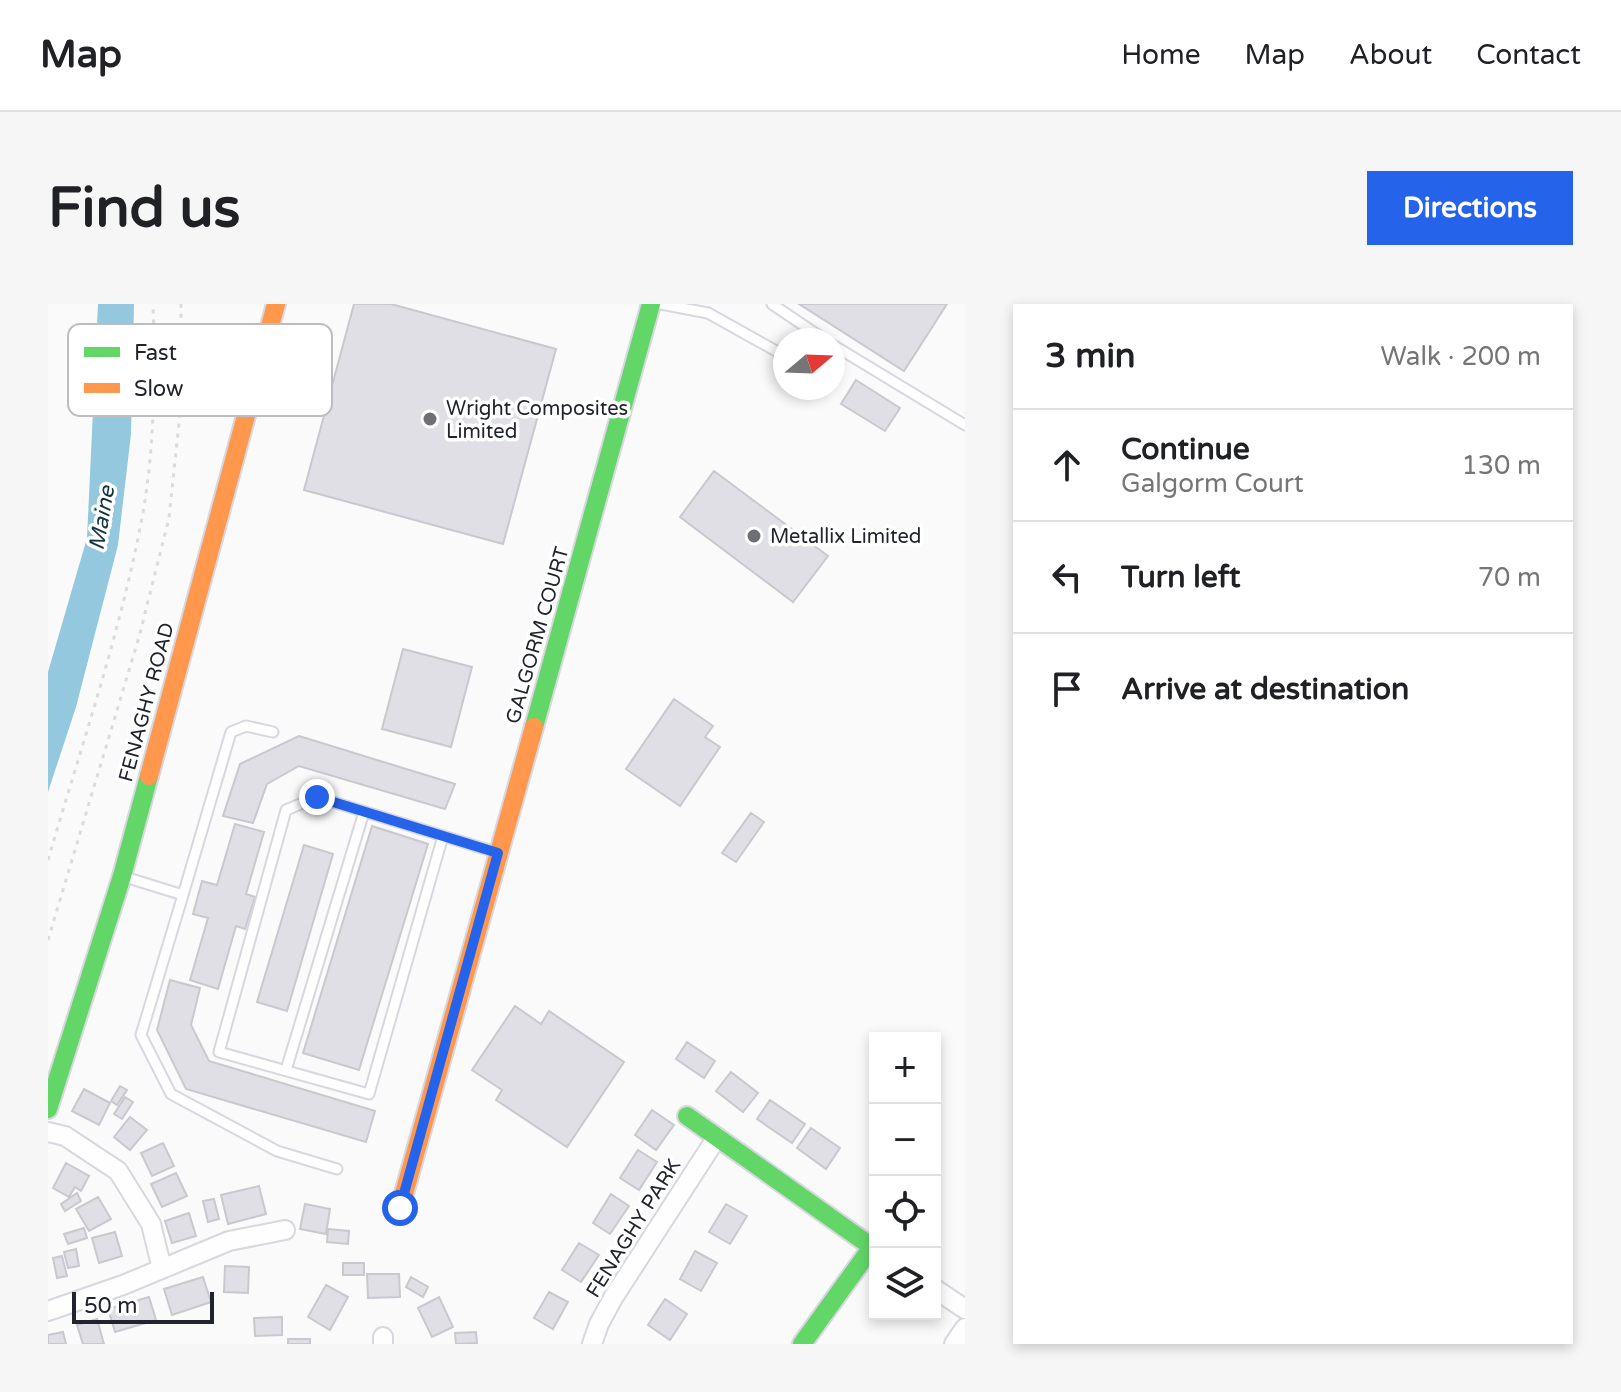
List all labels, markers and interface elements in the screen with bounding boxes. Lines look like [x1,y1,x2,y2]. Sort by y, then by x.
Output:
text: Map [40,32,122,78]
text: Home [1121,38,1201,72]
text: Map [1245,38,1305,72]
text: About [1349,38,1432,72]
text: Contact [1476,38,1581,72]
button: Directions [1367,171,1573,245]
text: Find us [48,175,240,242]
legend [68,324,332,416]
north arrow [773,328,845,400]
text: 3 min [1045,336,1136,377]
text: Fast [134,340,177,366]
text: Walk · 200 m [1381,341,1541,372]
text: Slow [134,376,184,402]
place label: Wright Composites Limited [446,397,628,444]
marker: Wright Composites Limited [421,410,439,428]
text: Continue [1121,431,1250,468]
icon: ahead [1045,443,1089,487]
text: 130 m [1461,450,1541,481]
text: Galgorm Court [1121,468,1304,499]
water label: Maine [84,482,121,552]
place label: Metallix Limited [770,525,921,549]
marker: Metallix Limited [745,527,763,545]
street label: GALGORM COURT [501,544,575,727]
icon: left [1045,555,1089,599]
text: Turn left [1121,559,1240,596]
text: 70 m [1478,562,1541,593]
street label: FENAGHY ROAD [114,620,180,785]
icon: arrive [1045,667,1089,711]
text: Arrive at destination [1121,671,1409,708]
route end [299,779,335,815]
map controls [869,1032,941,1320]
button: + [869,1032,941,1104]
button: − [869,1104,941,1176]
street label: FENAGHY PARK [582,1155,686,1302]
button: locate [869,1176,941,1248]
route start [382,1190,418,1226]
button: layers [869,1248,941,1320]
scale bar [72,1288,214,1324]
text: 50 m [84,1293,138,1319]

